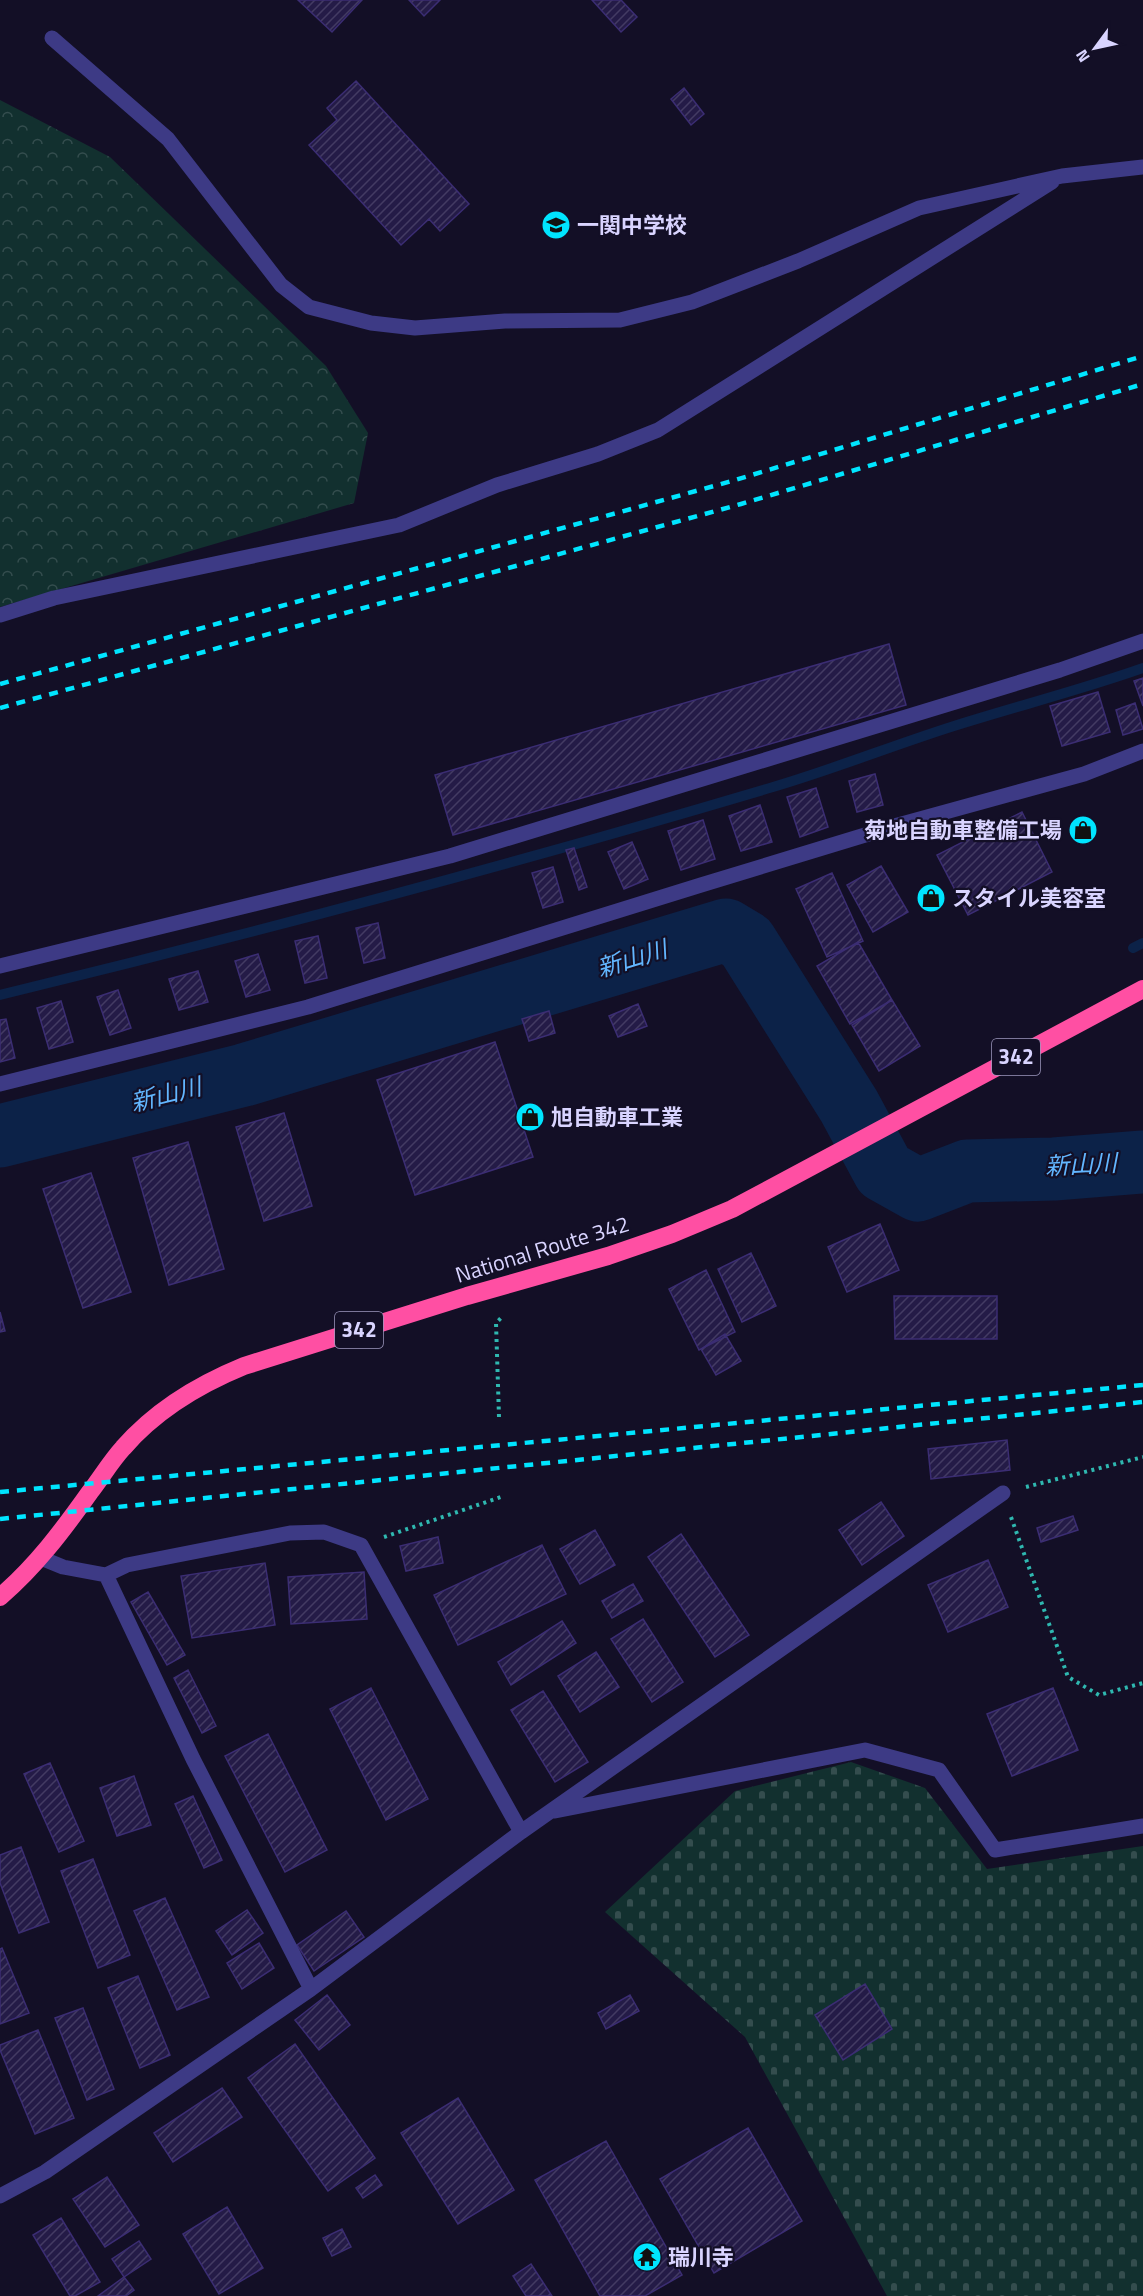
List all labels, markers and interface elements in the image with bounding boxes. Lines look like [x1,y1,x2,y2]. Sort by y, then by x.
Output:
north arrow [1065,18,1125,78]
text: N [1069,45,1096,67]
place label: 一関中学校 [577,208,687,242]
school or university icon: 一関中学校 [540,209,572,241]
place label: 菊地自動車整備工場 [864,813,1062,847]
shop icon: 菊地自動車整備工場 [1067,814,1099,846]
place label: スタイル美容室 [952,881,1106,915]
shop icon: スタイル美容室 [915,882,947,914]
water label: 新山川 [592,929,674,986]
road number: 342 [992,1039,1040,1075]
water label: 新山川 [126,1067,208,1120]
place label: 旭自動車工業 [551,1100,683,1134]
shop icon: 旭自動車工業 [514,1101,546,1133]
water label: 新山川 [1044,1144,1121,1184]
street label: National Route 342 [451,1206,633,1292]
road number: 342 [335,1312,383,1348]
place label: 瑞川寺 [668,2240,734,2274]
temple icon: 瑞川寺 [631,2241,663,2273]

